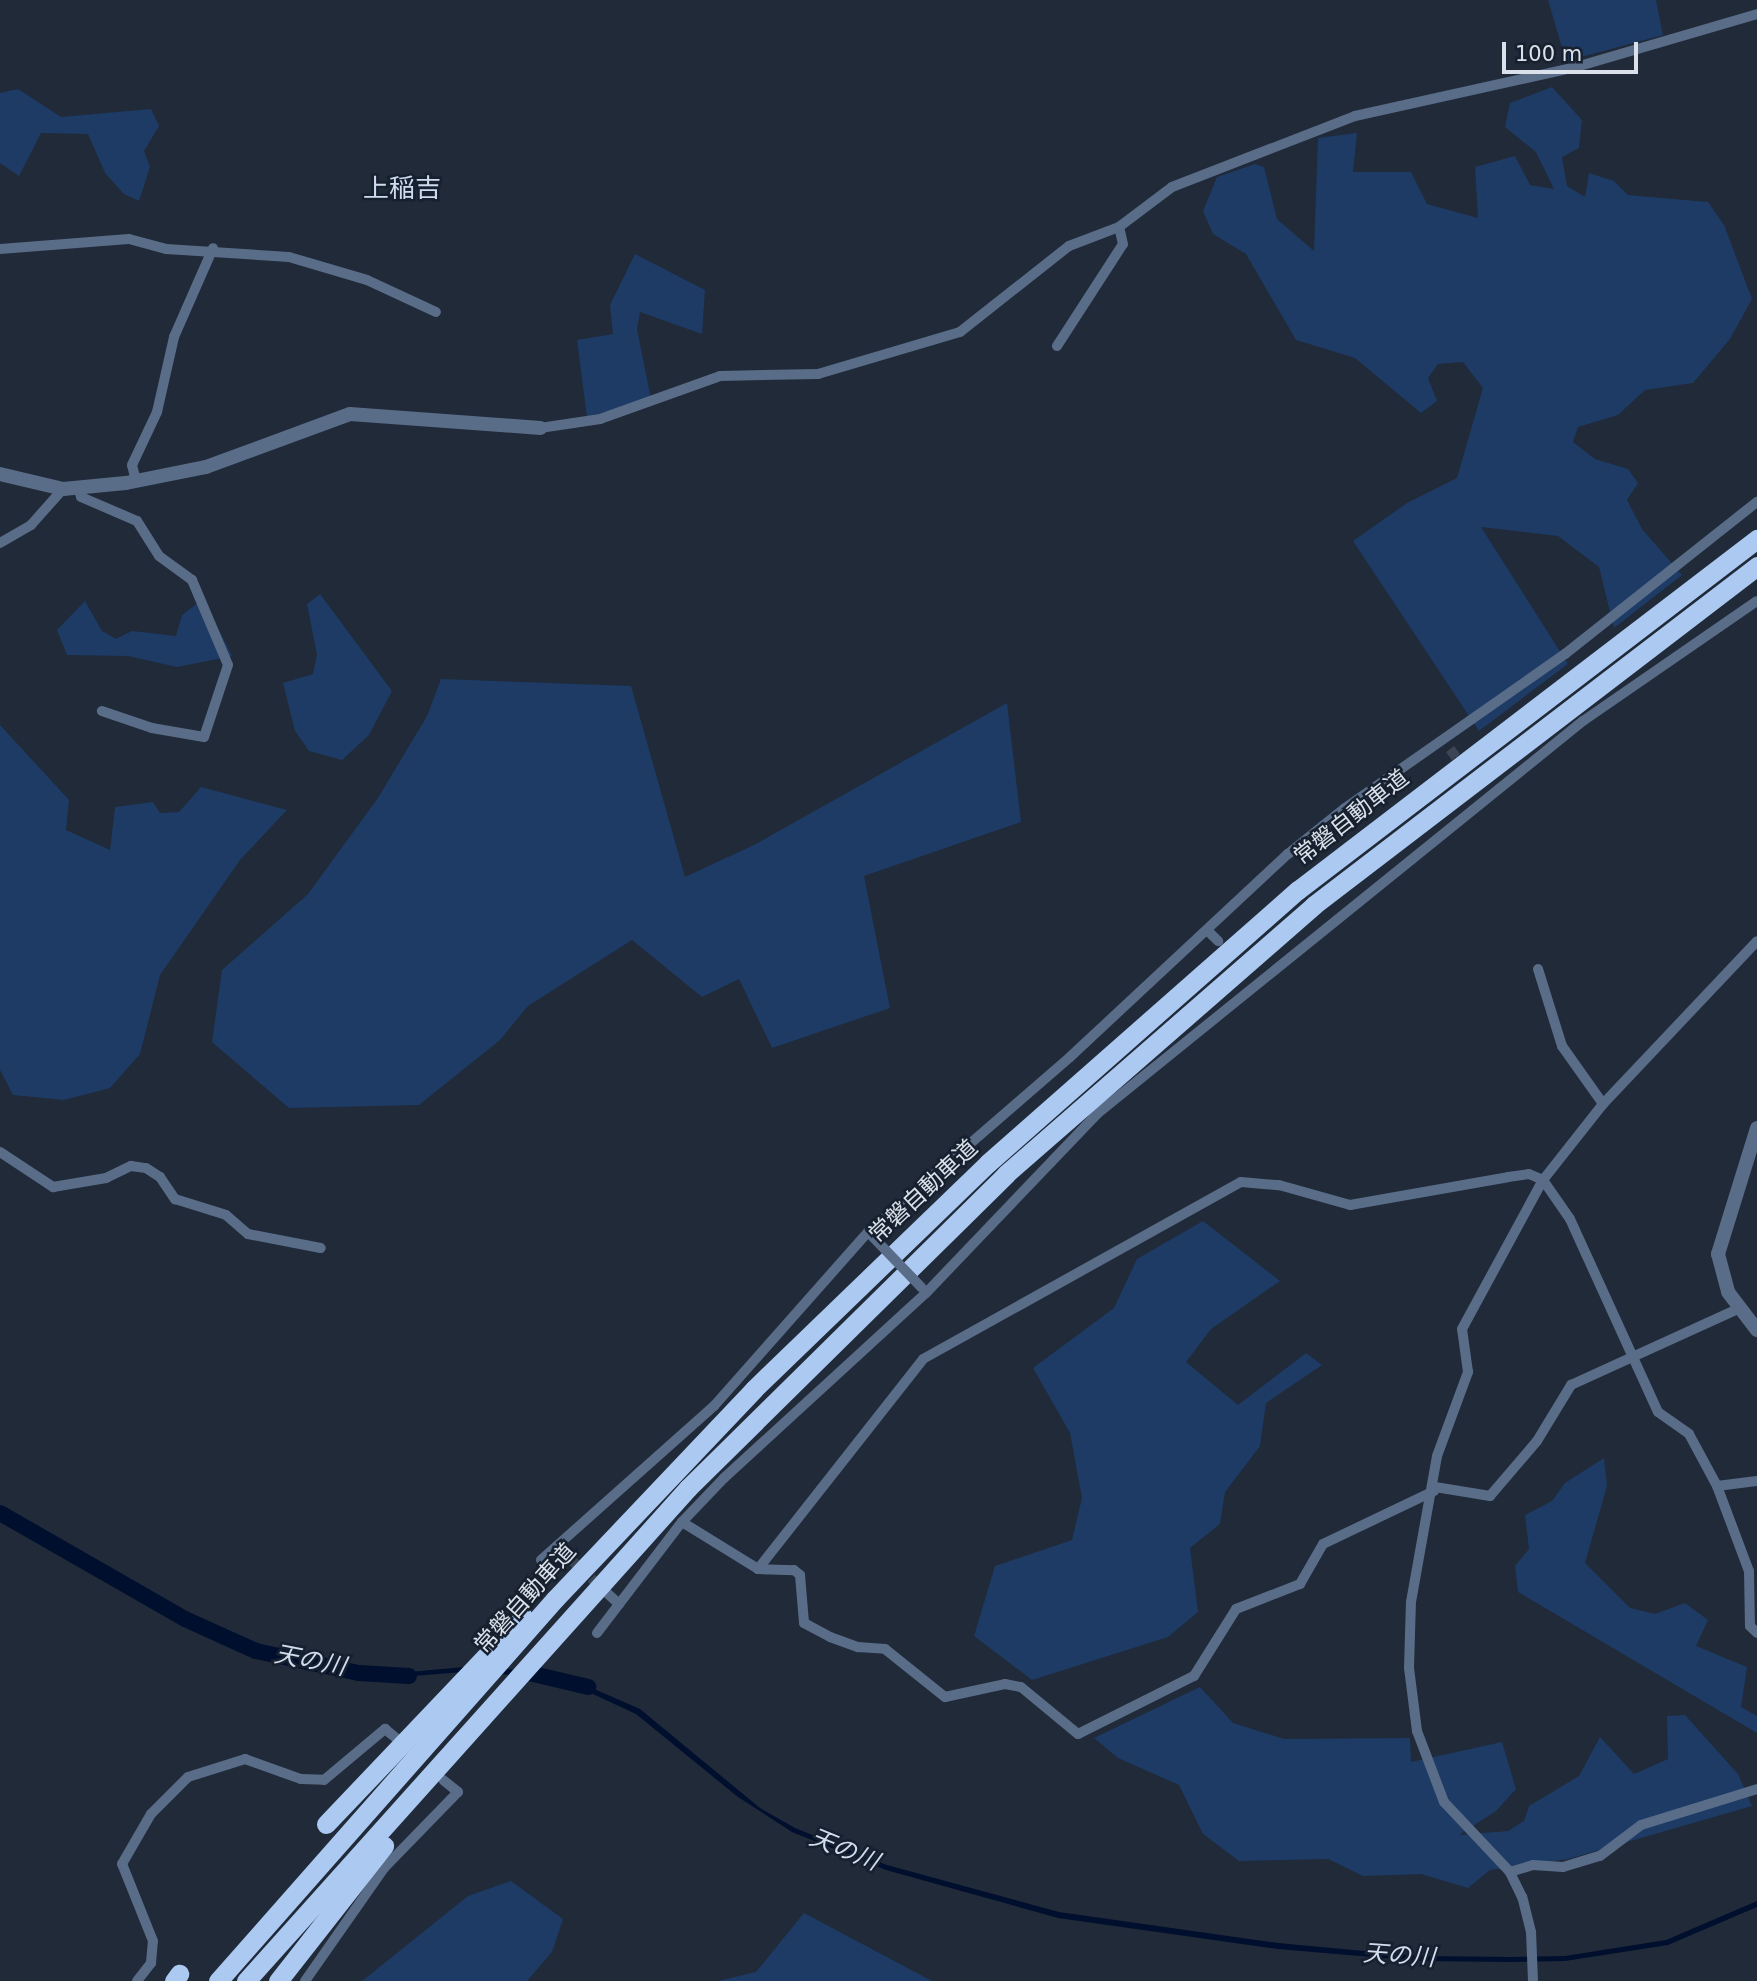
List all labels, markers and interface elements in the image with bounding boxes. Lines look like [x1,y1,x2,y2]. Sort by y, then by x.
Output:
scale bar [1505,28,1642,72]
text: 100 m [1515,42,1582,66]
district label: 上稲吉 [363,173,441,205]
street label: 常磐自動車道 [1288,764,1414,870]
street label: 常磐自動車道 [863,1134,983,1248]
street label: 常磐自動車道 [469,1537,581,1659]
water label: 天の川 [272,1640,348,1682]
water label: 天の川 [805,1823,883,1877]
water label: 天の川 [1362,1939,1436,1973]

